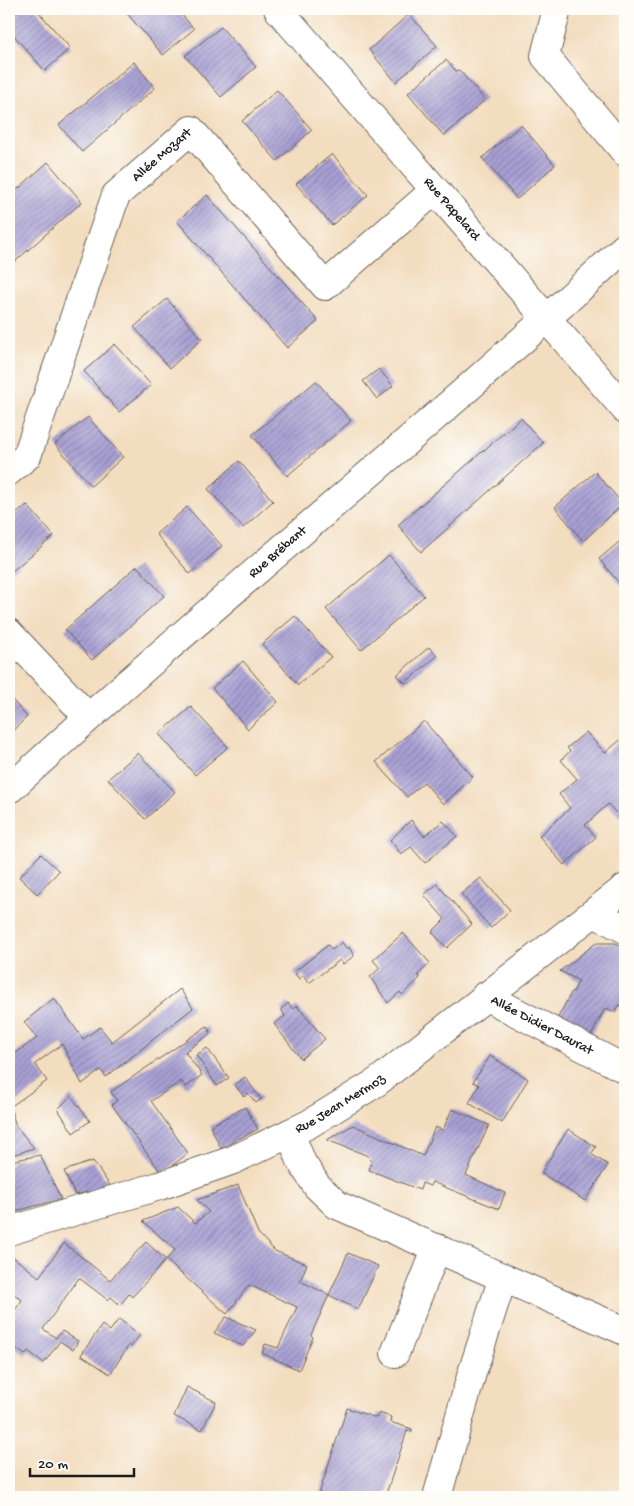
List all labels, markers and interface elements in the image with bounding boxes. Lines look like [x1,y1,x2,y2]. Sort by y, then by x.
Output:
street label: Allée Mozart [128,124,196,186]
street label: Rue Papelard [420,174,485,246]
street label: Rue Brébant [245,522,311,582]
street label: Allée Didier Daurat [488,992,597,1060]
street label: Rue Jean Mermoz [292,1070,389,1138]
scale bar [30,1446,134,1478]
text: 20 m [38,1456,68,1474]

